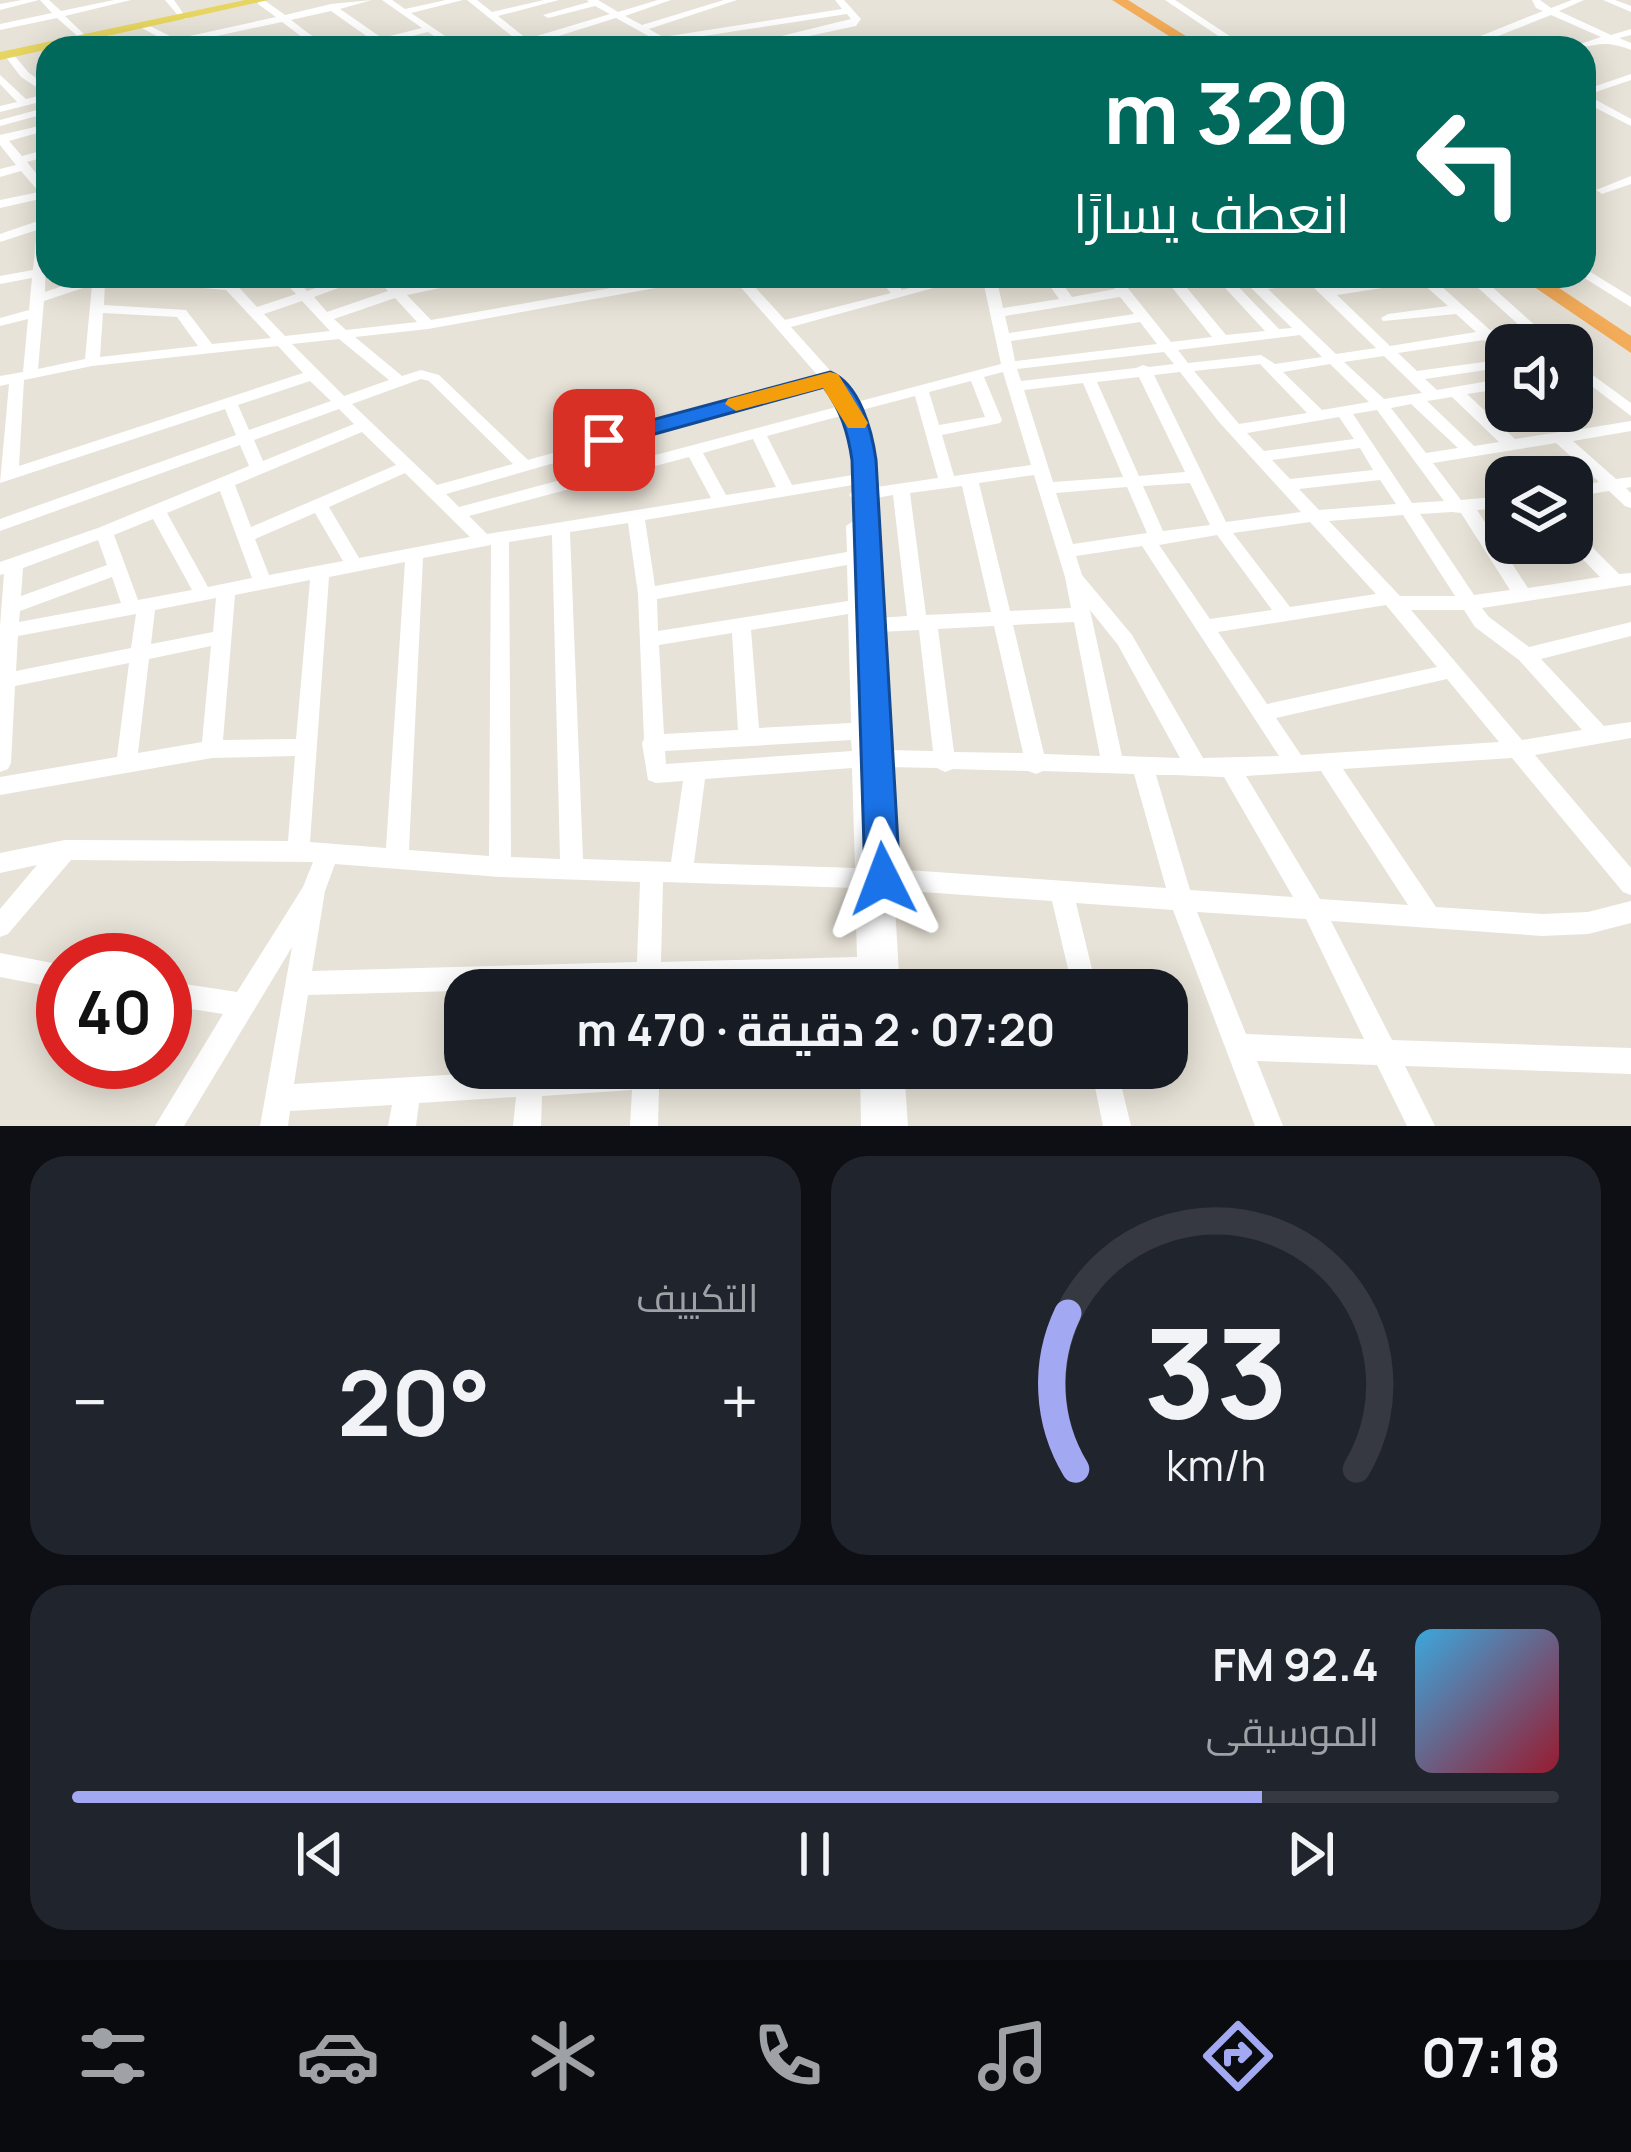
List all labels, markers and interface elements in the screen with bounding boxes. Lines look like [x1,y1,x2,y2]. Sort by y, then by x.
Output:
text: 320 m [1104,54,1350,169]
icon: left [1392,84,1548,240]
text: انعطف يسارًا [1073,175,1350,249]
map controls [1485,324,1593,564]
button: sound [1485,324,1593,432]
pin [553,389,655,491]
icon: arrive [571,407,637,473]
button: layers [1485,456,1593,564]
position arrow [820,816,946,942]
speed limit sign: 40 [36,933,192,1089]
text: 07:20 · 2 دقيقة · 470 m [577,998,1055,1060]
text: التكييف [636,1270,759,1324]
text: 33 [1143,1285,1288,1455]
text: 20° [337,1340,491,1463]
text: − [72,1356,108,1446]
text: + [720,1356,759,1446]
text: km/h [1166,1434,1266,1493]
text: 92.4 FM [1212,1633,1379,1695]
text: الموسيقى [1206,1704,1379,1758]
icon: previous [287,1821,353,1887]
icon: pause [782,1821,848,1887]
icon: next [1278,1821,1344,1887]
icon: filters [71,2014,155,2098]
icon: car [296,2014,380,2098]
icon: climate [521,2014,605,2098]
icon: phone [746,2014,830,2098]
icon: music [971,2014,1055,2098]
icon: directions [1196,2014,1280,2098]
text: 07:18 [1421,2019,1560,2093]

